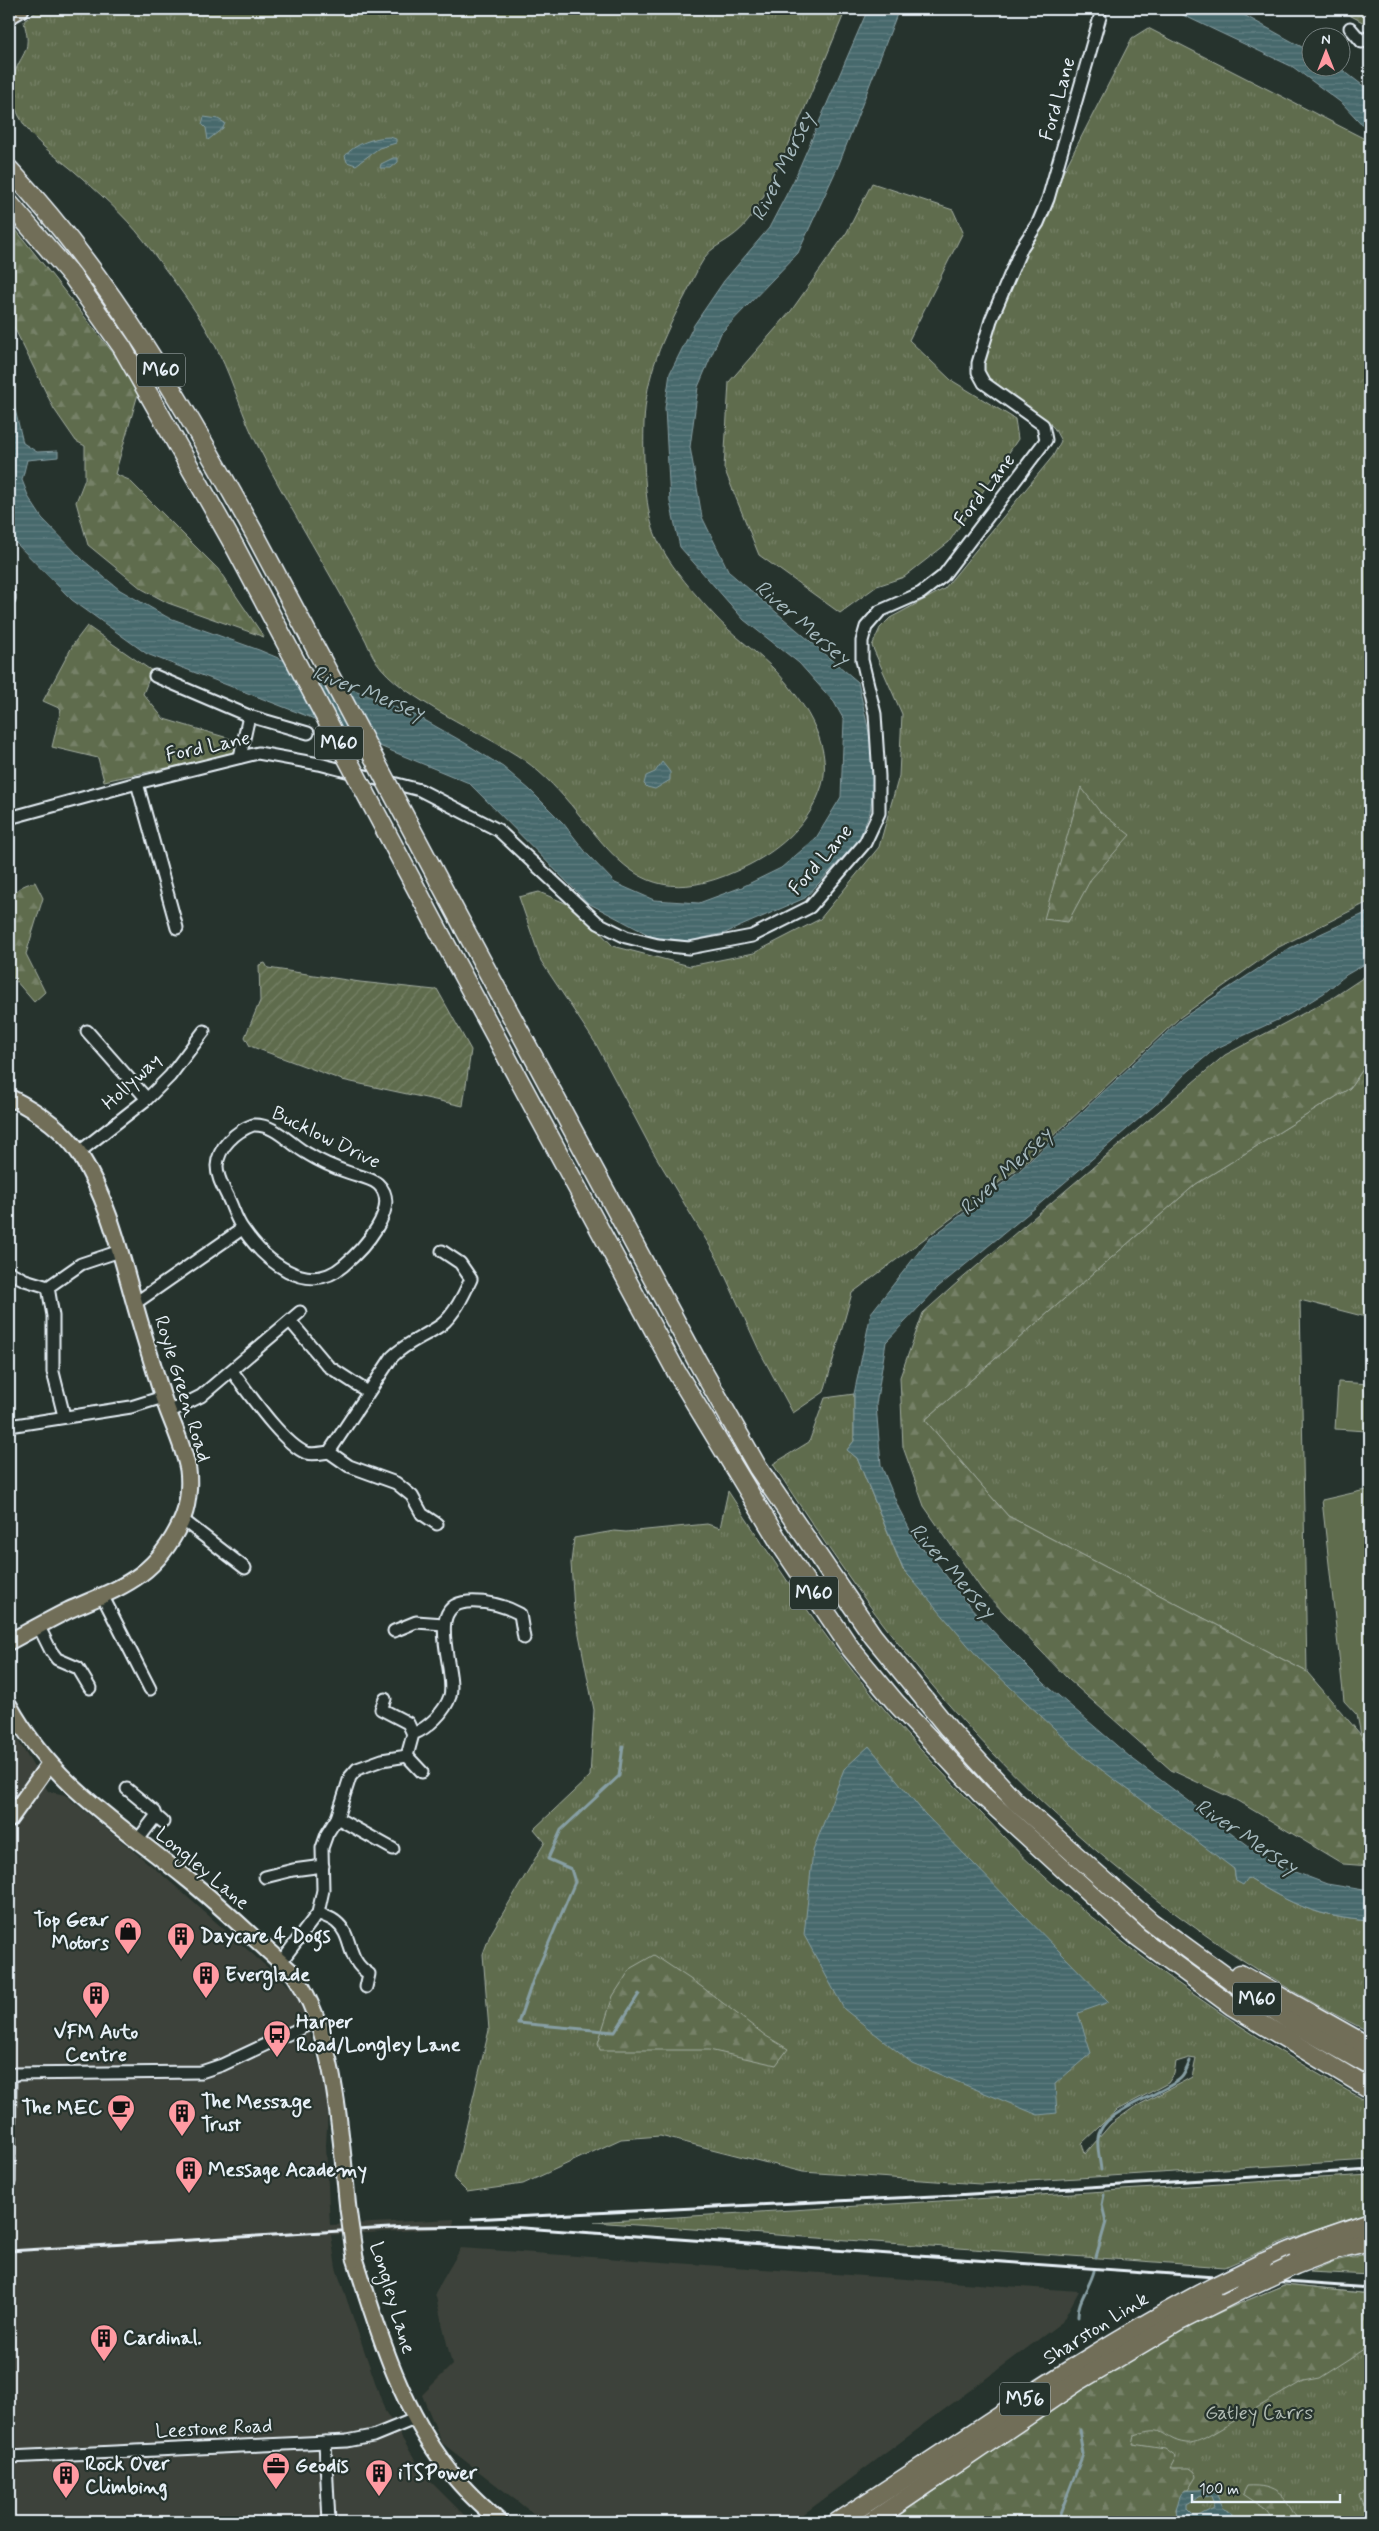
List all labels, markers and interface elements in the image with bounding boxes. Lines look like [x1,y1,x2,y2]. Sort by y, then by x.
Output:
north arrow [1302,28,1352,78]
text: N [1321,31,1331,49]
street label: Ford Lane [1033,54,1083,144]
water label: River Mersey [745,106,822,226]
road number: M60 [137,354,185,386]
street label: Ford Lane [948,448,1022,532]
water label: River Mersey [748,574,857,674]
water label: River Mersey [308,659,430,728]
street label: Ford Lane [163,725,253,769]
road number: M60 [315,726,363,760]
street label: Ford Lane [783,819,859,901]
street label: Hollyway [96,1047,168,1117]
street label: Bucklow Drive [267,1100,385,1176]
water label: River Mersey [953,1120,1060,1222]
street label: Royle Green Road [147,1313,217,1465]
water label: River Mersey [903,1517,1003,1626]
road number: M60 [790,1576,838,1610]
water label: River Mersey [1189,1792,1304,1883]
street label: Longley Lane [148,1821,255,1917]
place label: Top Gear Motors [33,1907,110,1957]
shop icon: Top Gear Motors [113,1916,143,1955]
building icon: Daycare 4 Dogs [166,1921,196,1960]
place label: Daycare 4 Dogs [200,1923,331,1952]
building icon: Everglade [191,1960,221,1999]
place label: Everglade [225,1962,310,1991]
building icon: VFM Auto Centre [81,1980,111,2019]
road number: M60 [1233,1982,1281,2016]
place label: Harper Road/Longley Lane [296,2009,461,2061]
place label: VFM Auto Centre [54,2019,138,2069]
bus stop icon: Harper Road/Longley Lane [262,2019,292,2058]
place label: The Message Trust [201,2089,312,2139]
cafe icon: The MEC [106,2093,136,2132]
place label: The MEC [22,2095,103,2122]
building icon: The Message Trust [167,2098,197,2137]
building icon: Message Academy [174,2155,204,2194]
place label: Message Academy [208,2157,367,2184]
street label: Longley Lane [361,2239,422,2358]
street label: Sharston Link [1038,2286,1154,2372]
building icon: Cardinal. [89,2323,119,2362]
place label: Cardinal. [123,2325,202,2352]
road number: M56 [1000,2382,1050,2416]
park label: Gatley Carrs [1205,2400,1313,2427]
street label: Leestone Road [155,2412,273,2446]
place label: Rock Over Climbing [85,2451,170,2501]
office icon: Geodis [261,2451,291,2490]
place label: Geodis [295,2453,349,2480]
building icon: iTSPower [364,2458,394,2497]
building icon: Rock Over Climbing [51,2460,81,2499]
place label: iTSPower [398,2460,478,2487]
scale bar [1192,2471,1339,2503]
text: 100 m [1199,2480,1239,2500]

